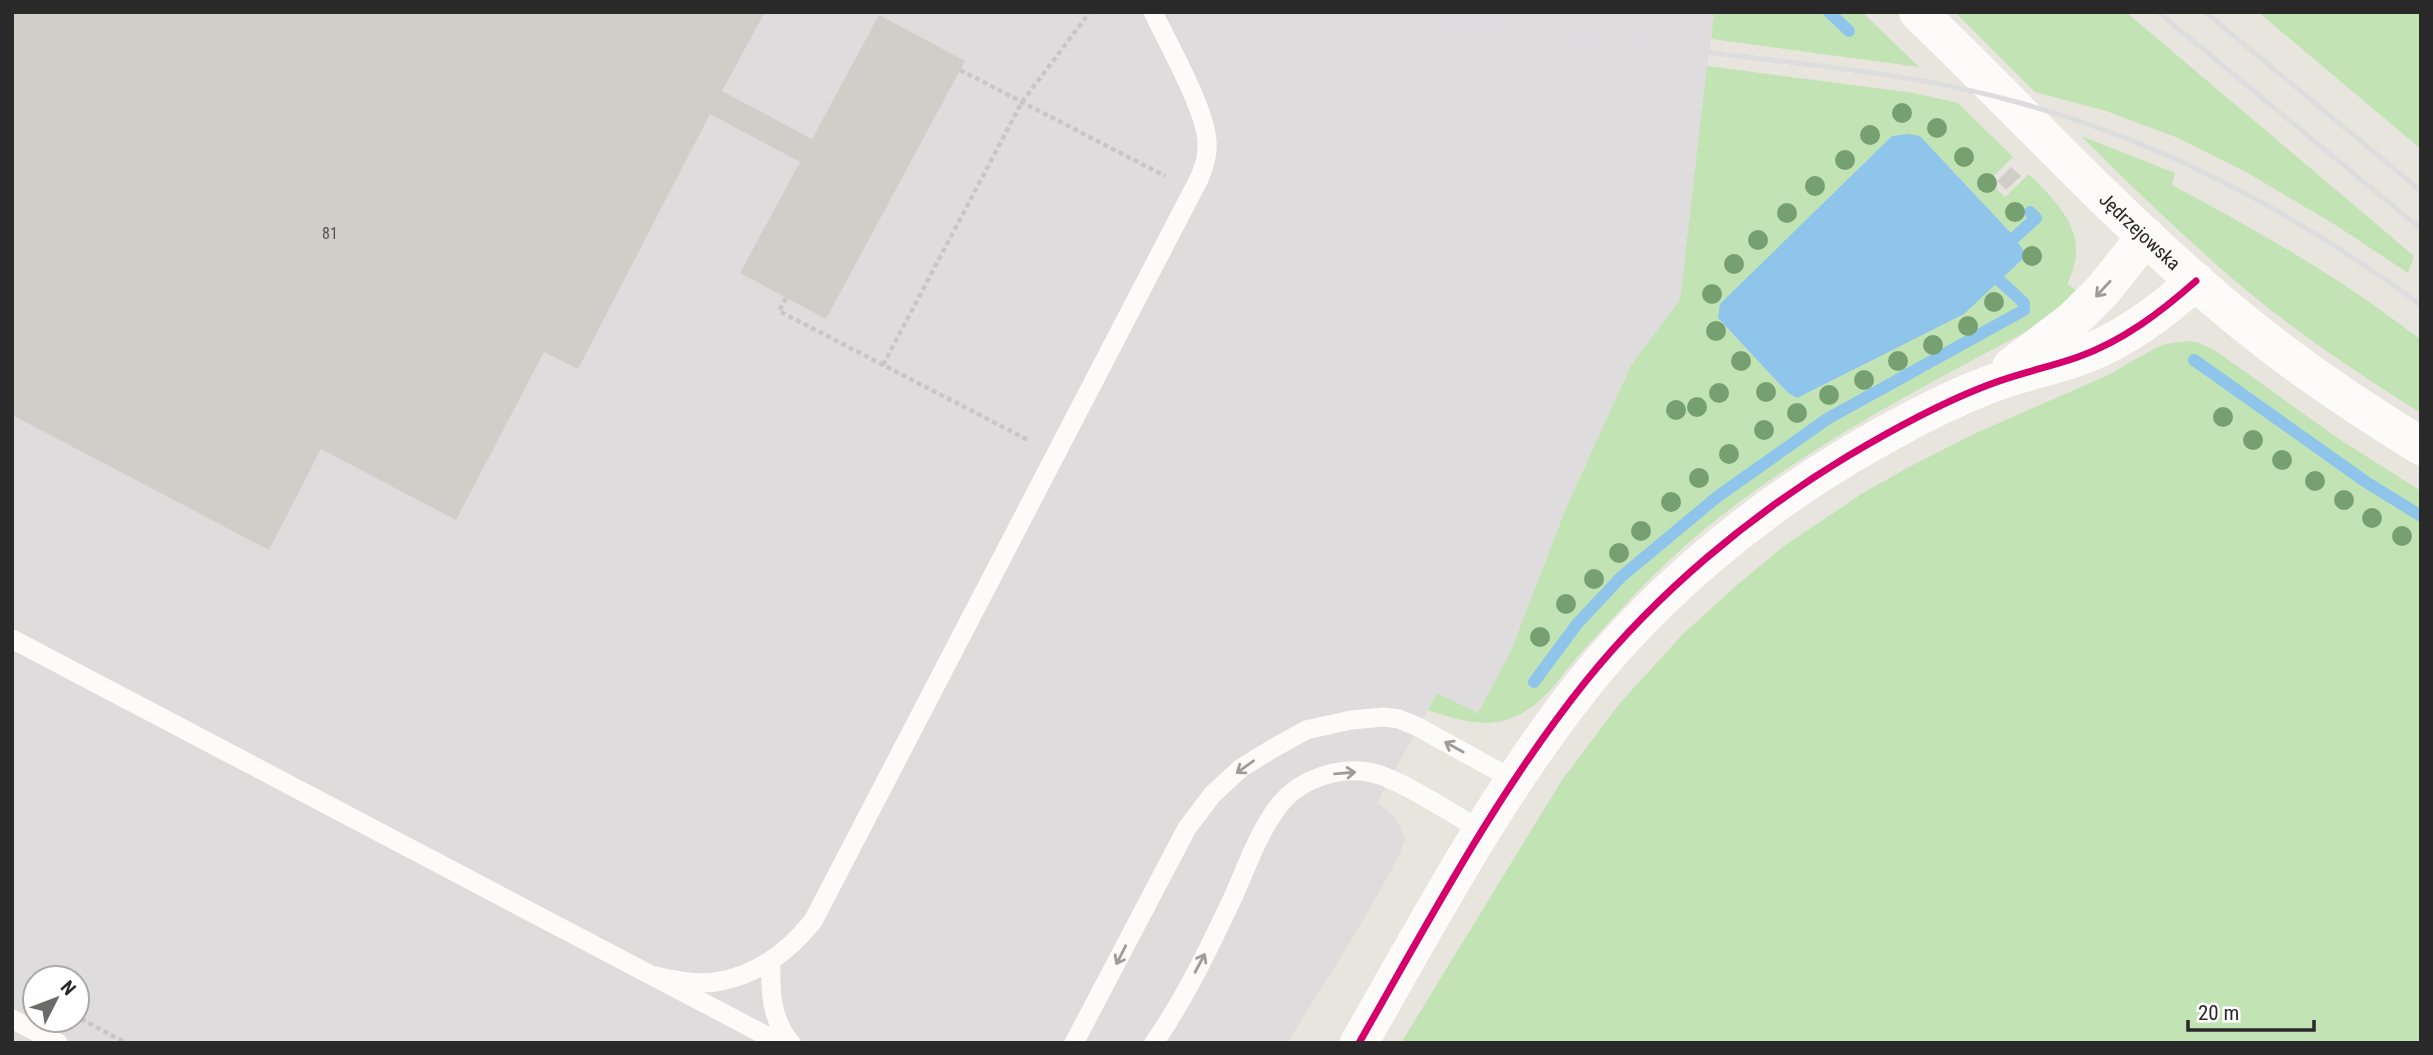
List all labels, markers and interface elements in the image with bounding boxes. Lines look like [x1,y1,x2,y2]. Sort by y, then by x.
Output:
street label: Jędrzejowska [2094,188,2185,275]
house number: 81 [322,224,338,243]
one-way arrow [2095,280,2112,297]
one-way arrow [1444,740,1465,753]
one-way arrow [1236,760,1255,774]
one-way arrow [1333,766,1356,779]
one-way arrow [1113,944,1127,964]
one-way arrow [1193,953,1207,973]
north arrow [21,964,91,1034]
text: N [56,976,81,1000]
scale bar [2188,988,2314,1032]
text: 20 m [2198,1001,2239,1025]

